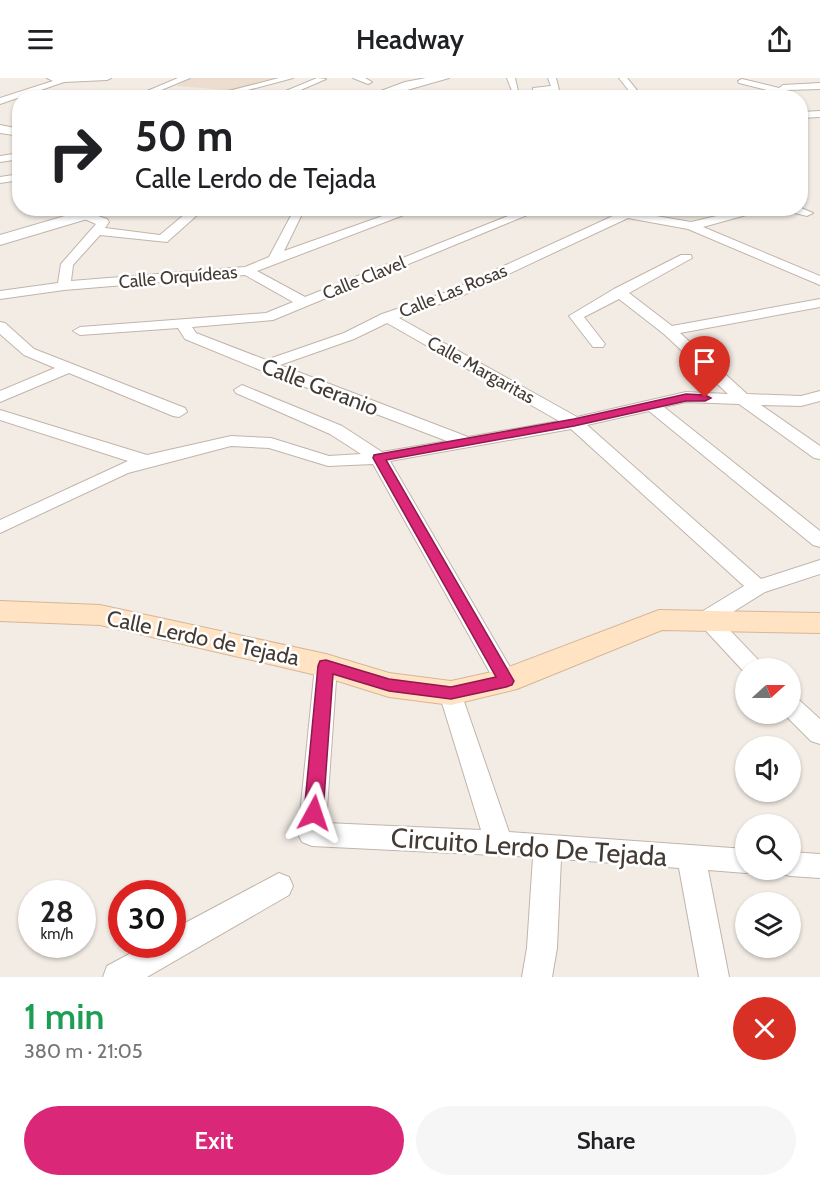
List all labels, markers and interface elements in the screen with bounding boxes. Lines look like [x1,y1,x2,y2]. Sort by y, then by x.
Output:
icon: menu [24,23,57,56]
text: Headway [356,23,464,56]
icon: share [763,23,796,56]
text: 50 m [135,110,233,162]
icon: right [36,114,114,192]
text: Calle Lerdo de Tejada [135,162,376,195]
street label: Calle Clavel [319,251,409,305]
street label: Calle Las Rosas [396,259,510,323]
street label: Calle Orquídeas [118,261,238,293]
street label: Calle Margaritas [423,331,539,409]
pin [679,336,730,398]
icon: arrive [688,345,721,378]
street label: Calle Geranio [258,352,382,422]
street label: Calle Lerdo de Tejada [104,604,302,672]
north arrow [735,658,801,724]
map controls [735,658,801,958]
button: sound [735,736,801,802]
position arrow [282,781,346,845]
button: search [735,814,801,880]
street label: Circuito Lerdo De Tejada [390,821,668,873]
speed limit sign: 30 [108,880,186,958]
button: layers [735,892,801,958]
text: 28 [40,893,74,930]
text: km/h [41,925,73,943]
text: 1 min [24,994,104,1038]
button: close [733,997,796,1060]
text: 380 m · 21:05 [24,1039,143,1063]
button: Exit [24,1106,404,1175]
button: Share [416,1106,796,1175]

